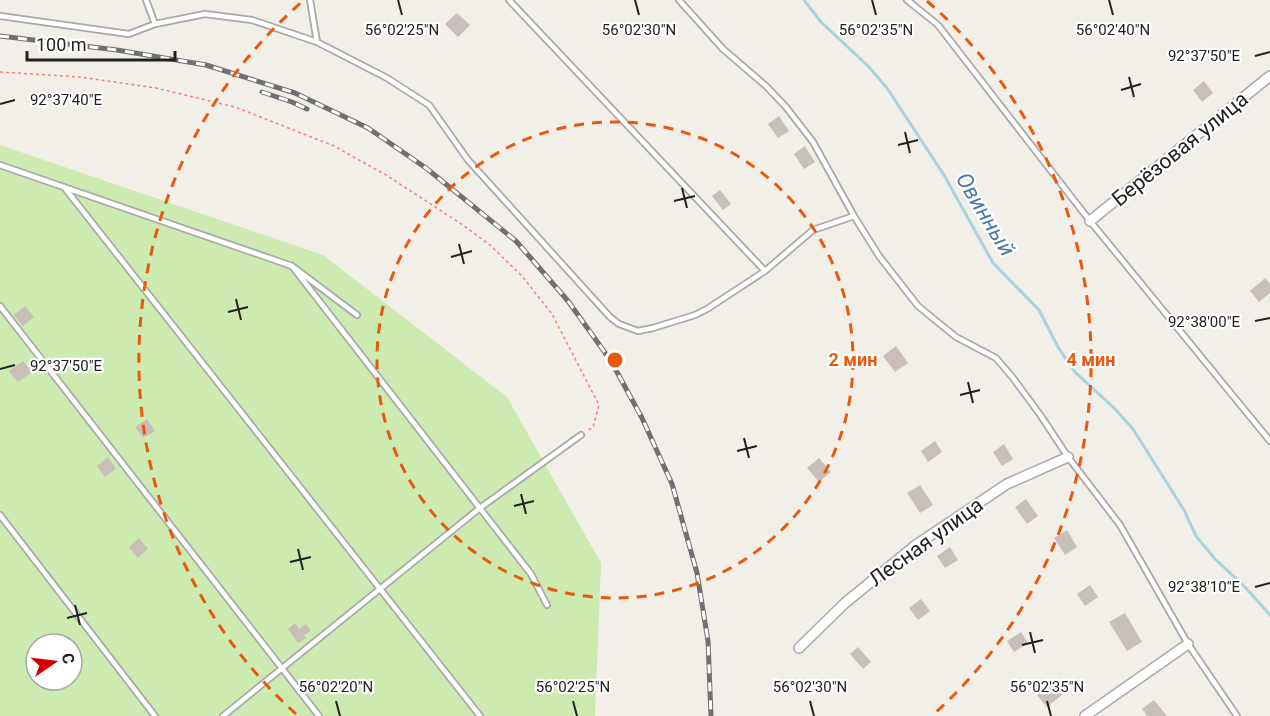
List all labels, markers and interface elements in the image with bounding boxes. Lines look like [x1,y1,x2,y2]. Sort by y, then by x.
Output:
text: 56°02'25"N [365,21,439,39]
text: 56°02'30"N [602,21,676,39]
text: 56°02'35"N [839,21,913,39]
text: 56°02'40"N [1076,21,1150,39]
scale bar [27,24,176,62]
text: 100 m [36,34,87,55]
text: 92°37'50"E [1168,47,1241,65]
street label: Берёзовая улица [1107,87,1253,211]
text: 92°37'40"E [30,91,103,109]
water label: Овинный [951,168,1020,260]
text: 92°38'00"E [1168,313,1241,331]
text: 2 мин [829,349,877,370]
text: 4 мин [1067,349,1115,370]
centre of rings [605,350,625,370]
text: 92°37'50"E [30,357,103,375]
street label: Лесная улица [864,493,988,591]
text: 92°38'10"E [1168,578,1241,596]
north arrow [24,632,84,692]
text: С [58,651,79,666]
text: 56°02'20"N [299,678,373,696]
text: 56°02'25"N [536,678,610,696]
text: 56°02'30"N [773,678,847,696]
text: 56°02'35"N [1010,678,1084,696]

